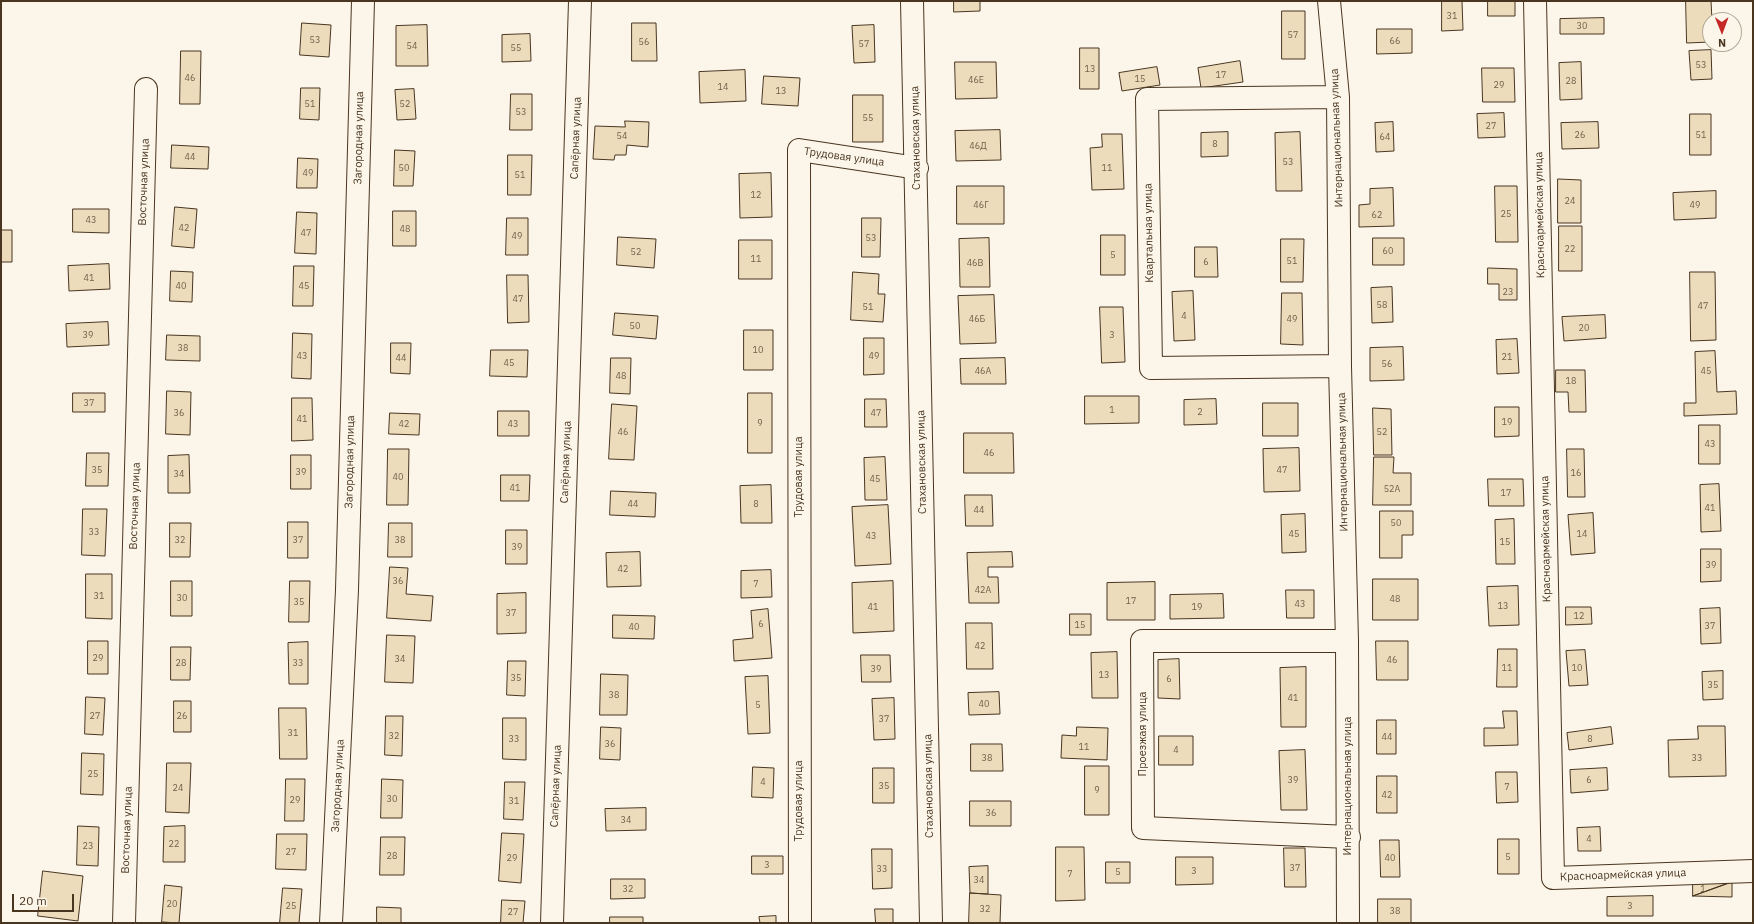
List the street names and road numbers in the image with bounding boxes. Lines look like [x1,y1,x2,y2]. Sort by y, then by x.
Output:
street label: Интернациональная улица [1328,68,1346,208]
street label: Стахановская улица [908,86,924,190]
street label: Загородная улица [352,91,366,185]
street label: Сапёрная улица [568,96,584,180]
street label: Восточная улица [136,138,152,226]
street label: Трудовая улица [803,145,885,169]
street label: Красноармейская улица [1532,152,1548,278]
street label: Квартальная улица [1142,183,1156,283]
street label: Интернациональная улица [1335,392,1351,532]
street label: Стахановская улица [914,410,930,514]
street label: Загородная улица [343,415,357,509]
street label: Сапёрная улица [558,420,574,504]
street label: Трудовая улица [792,436,806,518]
street label: Восточная улица [127,462,143,550]
street label: Красноармейская улица [1538,476,1554,602]
street label: Проезжая улица [1136,692,1150,776]
street label: Интернациональная улица [1341,717,1355,855]
street label: Стахановская улица [921,734,937,838]
street label: Загородная улица [329,739,347,833]
street label: Сапёрная улица [548,744,564,828]
street label: Трудовая улица [792,760,806,842]
street label: Восточная улица [119,786,135,874]
street label: Красноармейская улица [1560,866,1686,884]

